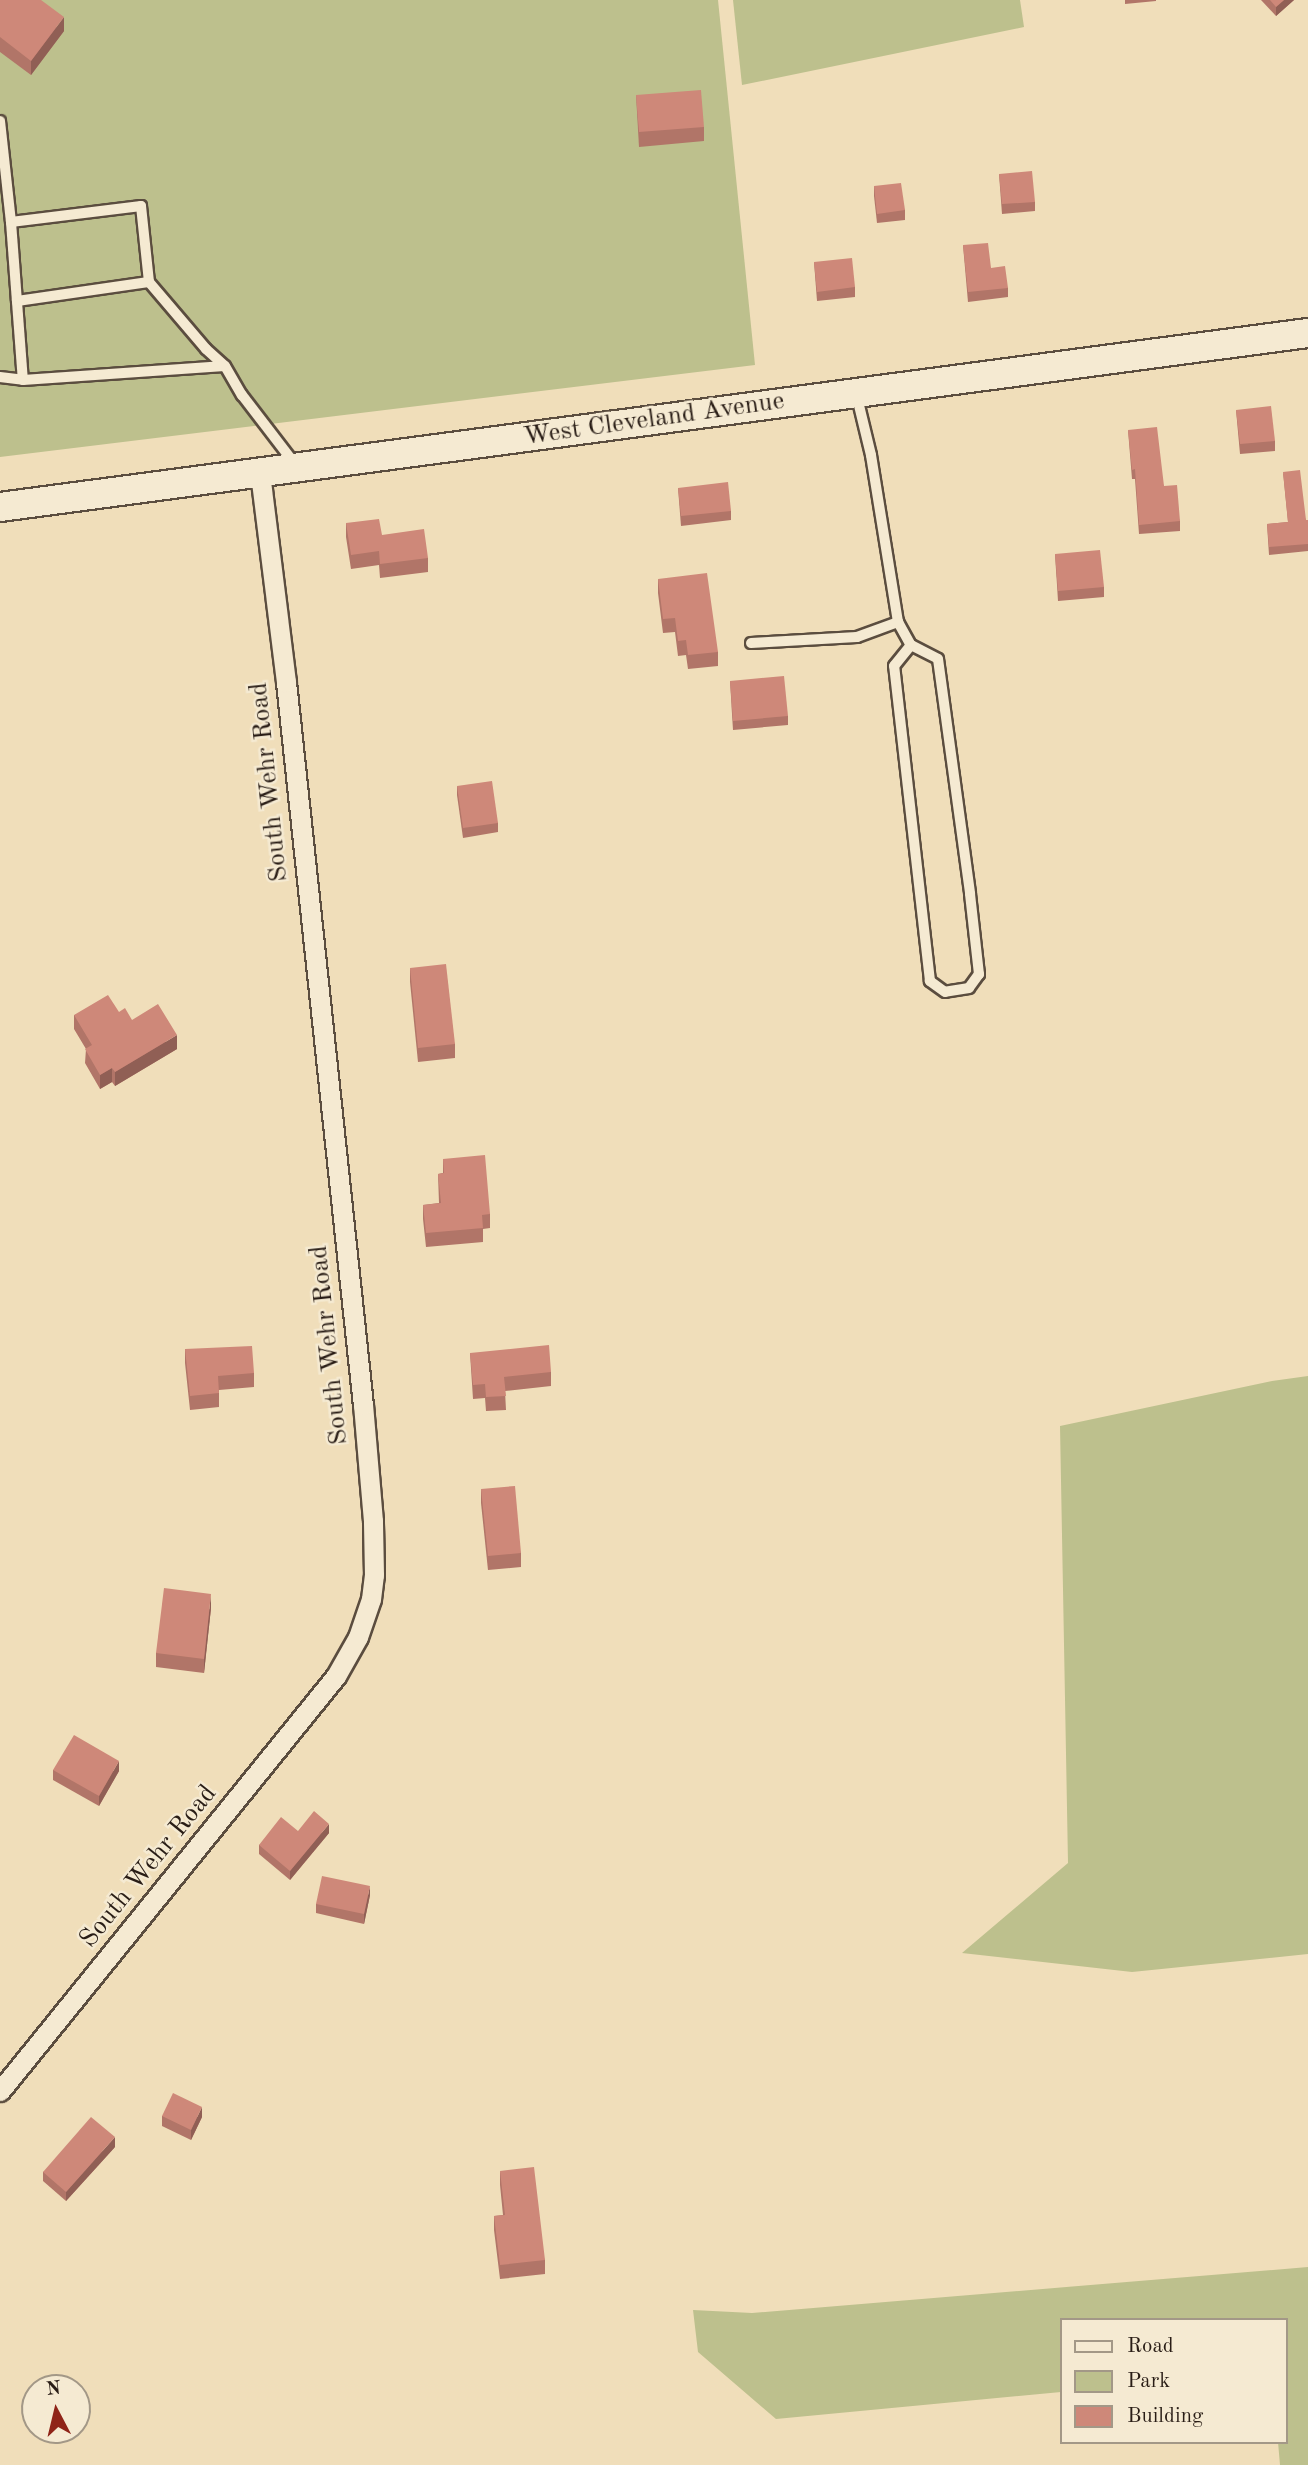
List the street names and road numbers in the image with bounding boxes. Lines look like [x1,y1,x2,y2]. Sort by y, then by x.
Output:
street label: West Cleveland Avenue [522,386,786,454]
street label: South Wehr Road [244,681,296,883]
street label: South Wehr Road [304,1244,356,1446]
street label: South Wehr Road [74,1779,224,1955]

